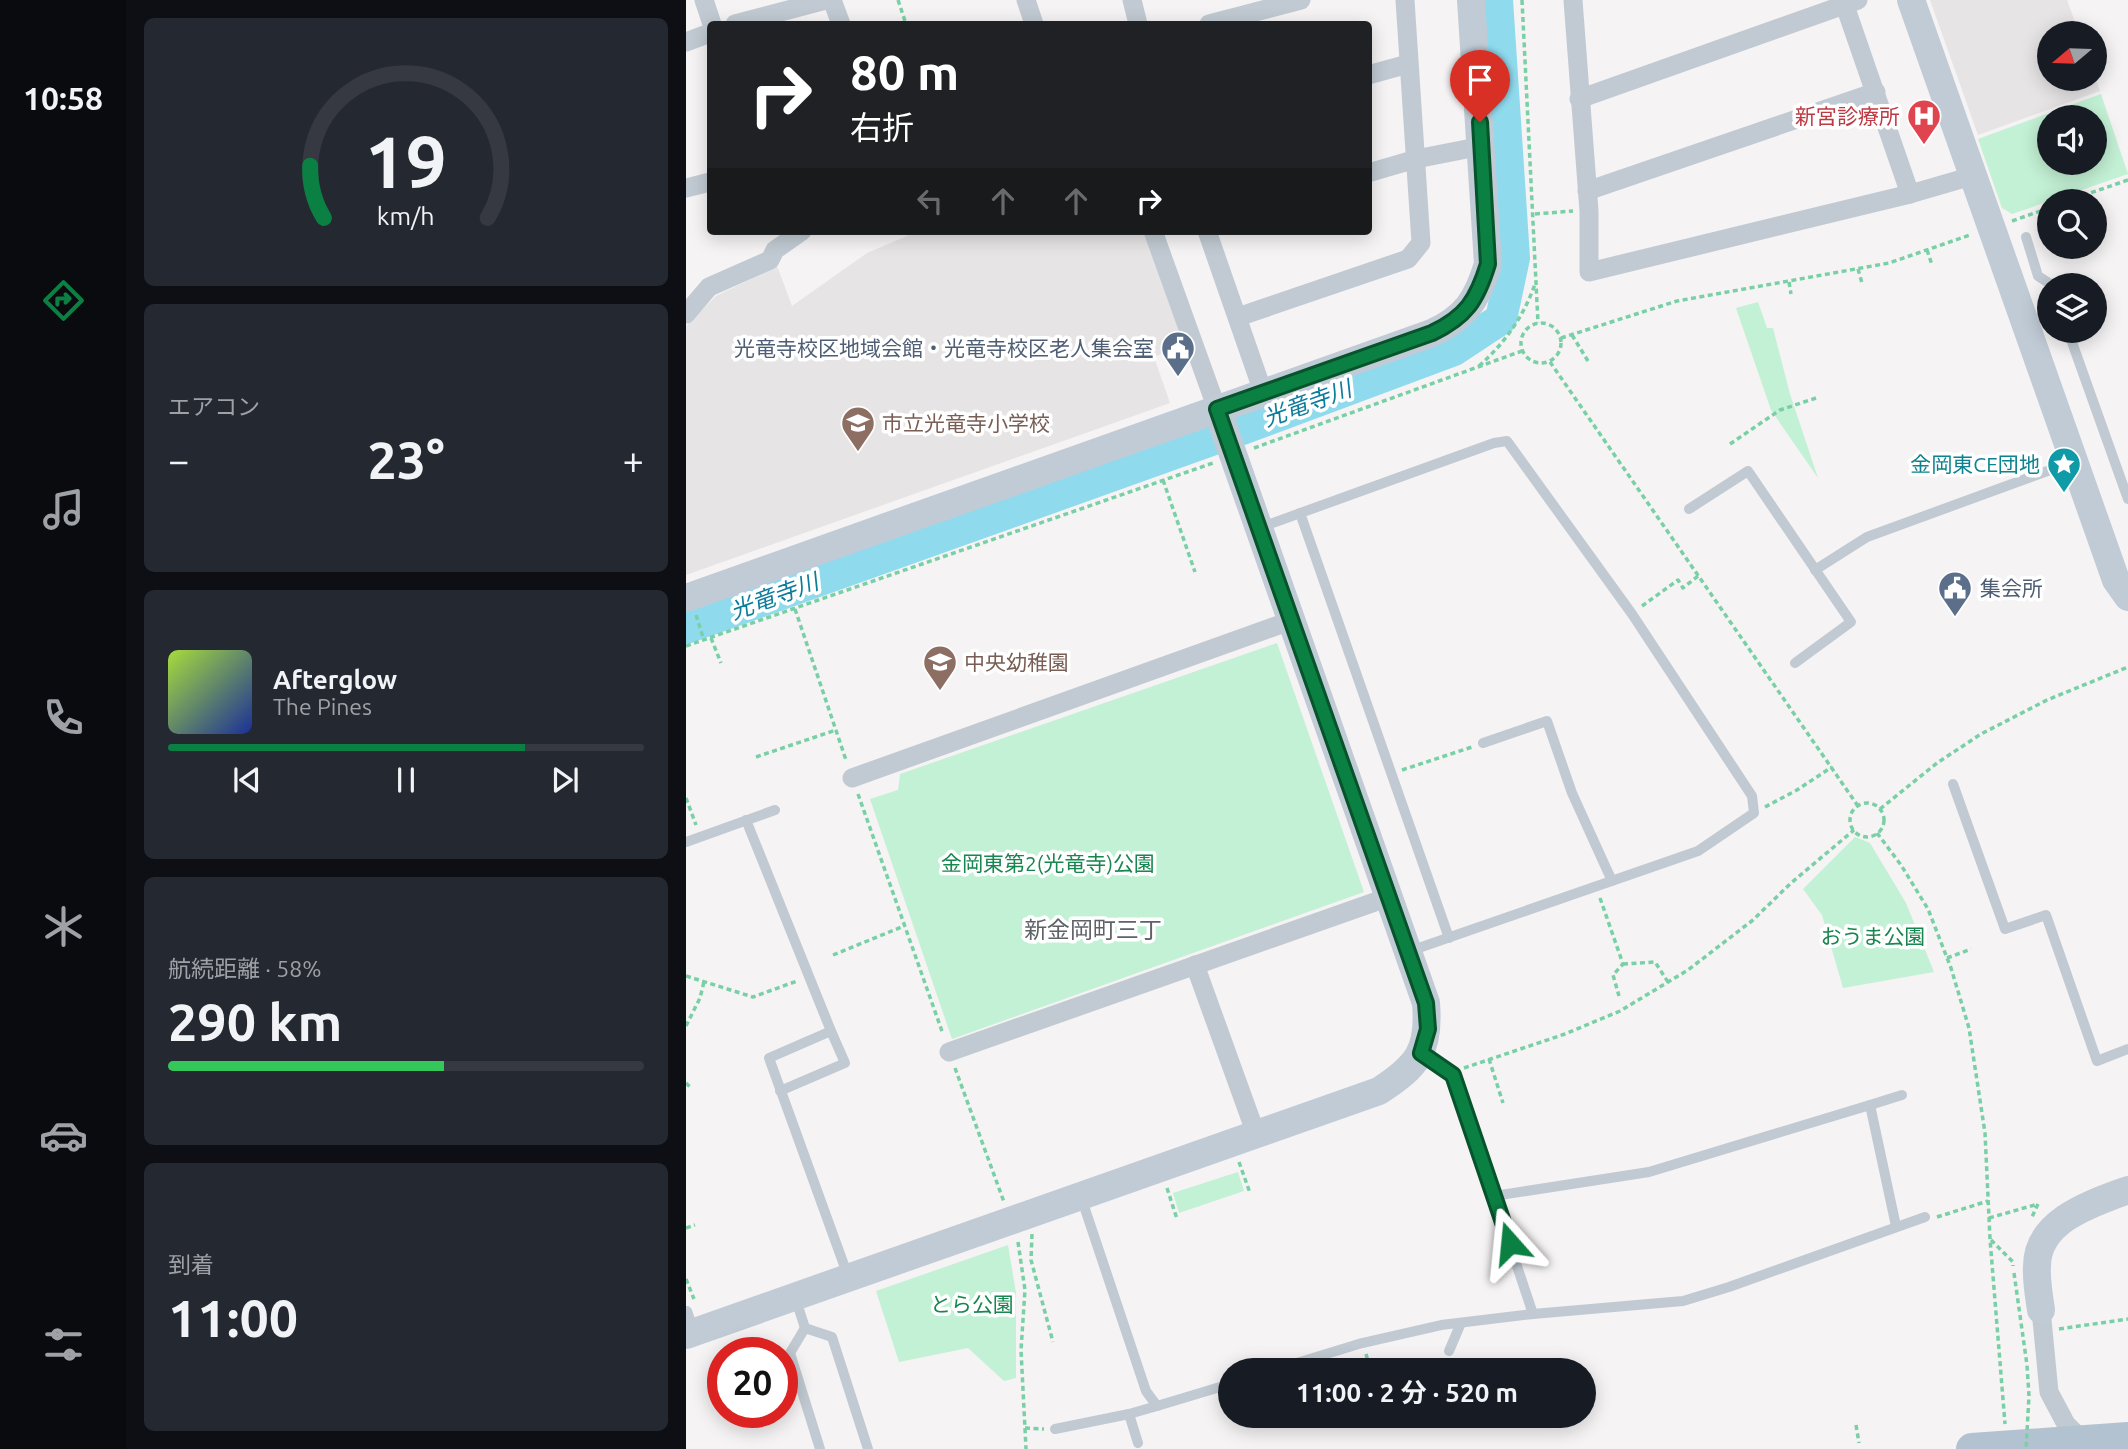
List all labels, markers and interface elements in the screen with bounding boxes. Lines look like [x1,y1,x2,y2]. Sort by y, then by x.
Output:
north arrow [2037,21,2107,91]
map controls [2037,21,2107,343]
text: 80 m [850,44,959,99]
icon: right [735,49,826,140]
pin [1450,50,1510,122]
icon: arrive [1461,61,1499,99]
text: 10:58 [23,80,103,116]
hospital icon: 新宮診療所 [1905,97,1943,146]
place label: 新宮診療所 [1795,104,1900,128]
button: sound [2037,105,2107,175]
text: 右折 [850,109,914,145]
text: 19 [365,120,447,202]
icon: left [911,182,949,220]
icon: ahead [984,182,1022,220]
icon: ahead [1057,182,1095,220]
icon: right [1130,182,1168,220]
button: search [2037,189,2107,259]
text: km/h [377,202,435,230]
button: layers [2037,273,2107,343]
icon: directions [39,276,88,325]
public building icon: 光竜寺校区地域会館・光竜寺校区老人集会室 [1159,329,1197,378]
place label: 光竜寺校区地域会館・光竜寺校区老人集会室 [734,336,1154,360]
water label: 光竜寺川 [1259,374,1357,430]
text: エアコン [168,394,260,419]
school or university icon: 市立光竜寺小学校 [839,404,877,453]
place label: 市立光竜寺小学校 [882,411,1050,435]
text: 23° [367,431,445,489]
text: − [168,439,189,481]
text: + [623,439,644,481]
place icon: 金岡東CE団地 [2045,445,2083,494]
place label: 金岡東CE団地 [1910,452,2040,476]
icon: music [39,485,88,534]
water label: 光竜寺川 [726,567,824,623]
public building icon: 集会所 [1936,569,1974,618]
place label: 集会所 [1980,576,2043,600]
school or university icon: 中央幼稚園 [921,643,959,692]
place label: 中央幼稚園 [964,650,1069,674]
text: Afterglow [273,665,397,694]
icon: phone [39,693,88,742]
text: The Pines [273,694,372,719]
icon: previous [228,761,266,799]
icon: pause [387,761,425,799]
icon: next [546,761,584,799]
park label: 金岡東第2(光竜寺)公園 [941,851,1155,875]
icon: climate [39,902,88,951]
district label: 新金岡町三丁 [1024,917,1162,942]
park label: おうま公園 [1821,924,1926,948]
text: 航続距離 · 58% [168,956,321,981]
text: 290 km [168,993,342,1051]
icon: car [39,1111,88,1160]
position arrow [1473,1206,1547,1280]
text: 到着 [168,1252,214,1277]
text: 11:00 [168,1289,298,1347]
park label: とら公園 [930,1292,1014,1316]
icon: filters [39,1320,88,1369]
speed limit sign: 20 [707,1337,798,1428]
text: 11:00 · 2 分 · 520 m [1296,1378,1518,1407]

